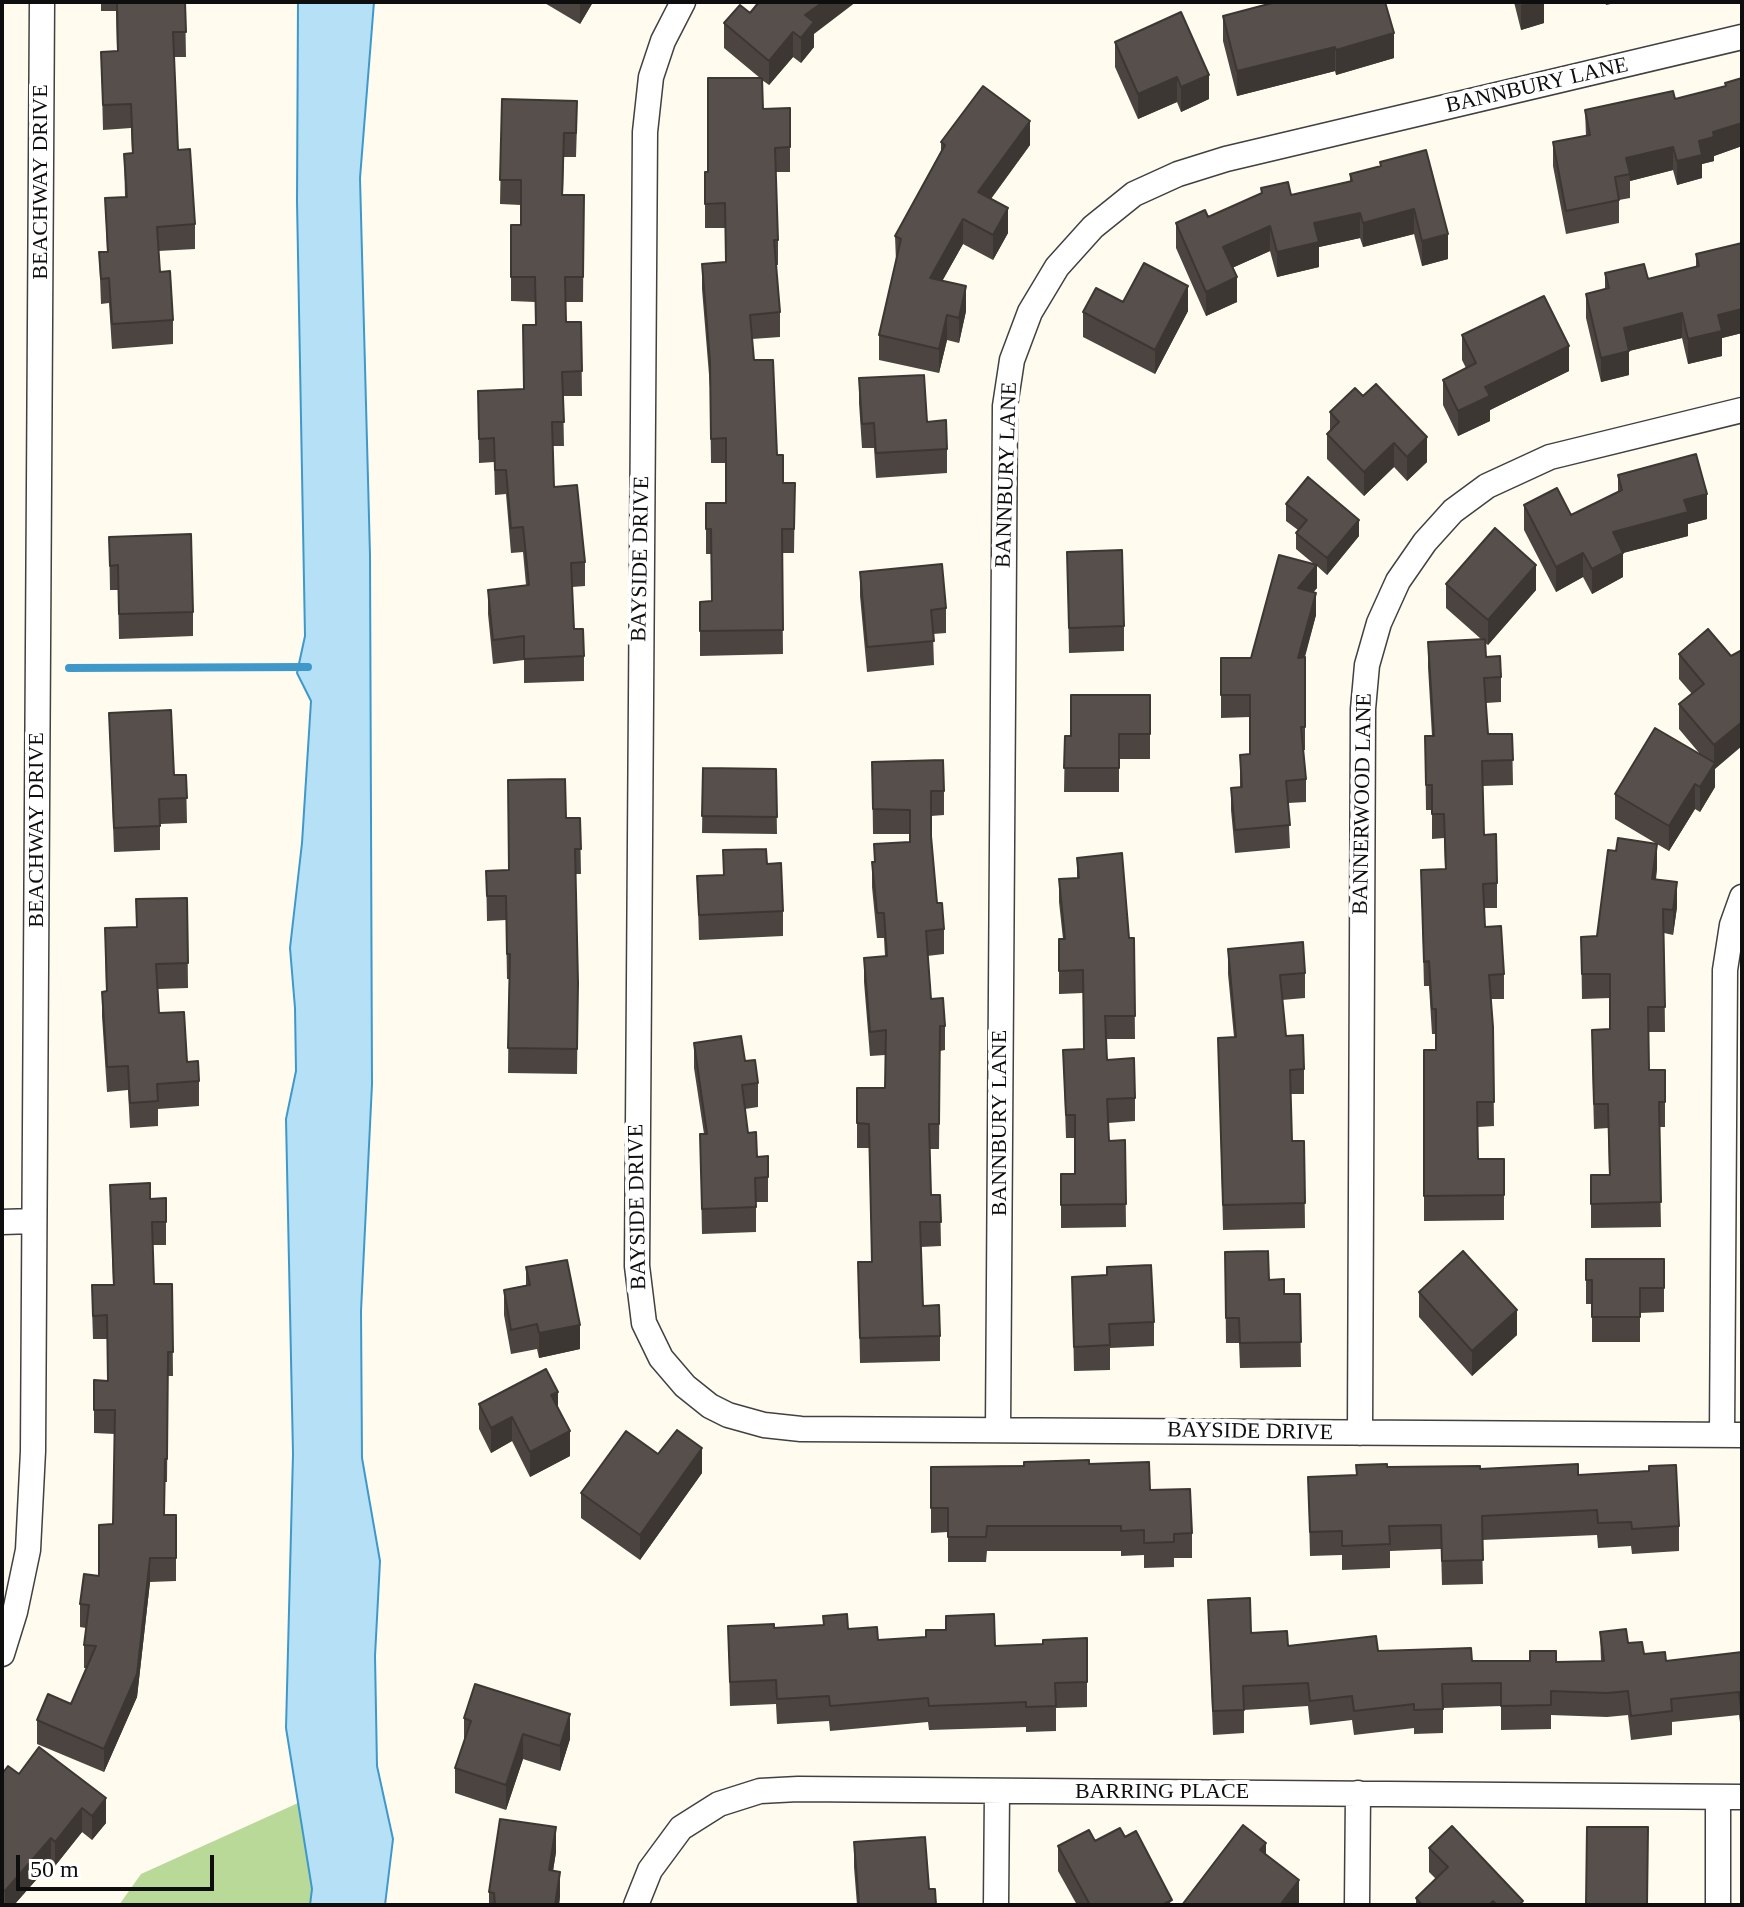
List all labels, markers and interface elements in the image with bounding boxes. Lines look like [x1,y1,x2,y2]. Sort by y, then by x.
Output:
street label: BANNBURY LANE [1443,52,1631,120]
street label: BEACHWAY DRIVE [28,84,54,280]
street label: BANNBURY LANE [991,381,1023,569]
street label: BAYSIDE DRIVE [626,476,656,642]
street label: BANNERWOOD LANE [1348,693,1378,915]
street label: BEACHWAY DRIVE [24,732,50,928]
street label: BANNBURY LANE [987,1030,1013,1216]
street label: BAYSIDE DRIVE [623,1124,653,1290]
street label: BAYSIDE DRIVE [1167,1417,1333,1447]
street label: BARRING PLACE [1075,1779,1249,1805]
scale bar [20,1839,218,1889]
text: 50 m [30,1856,79,1882]

